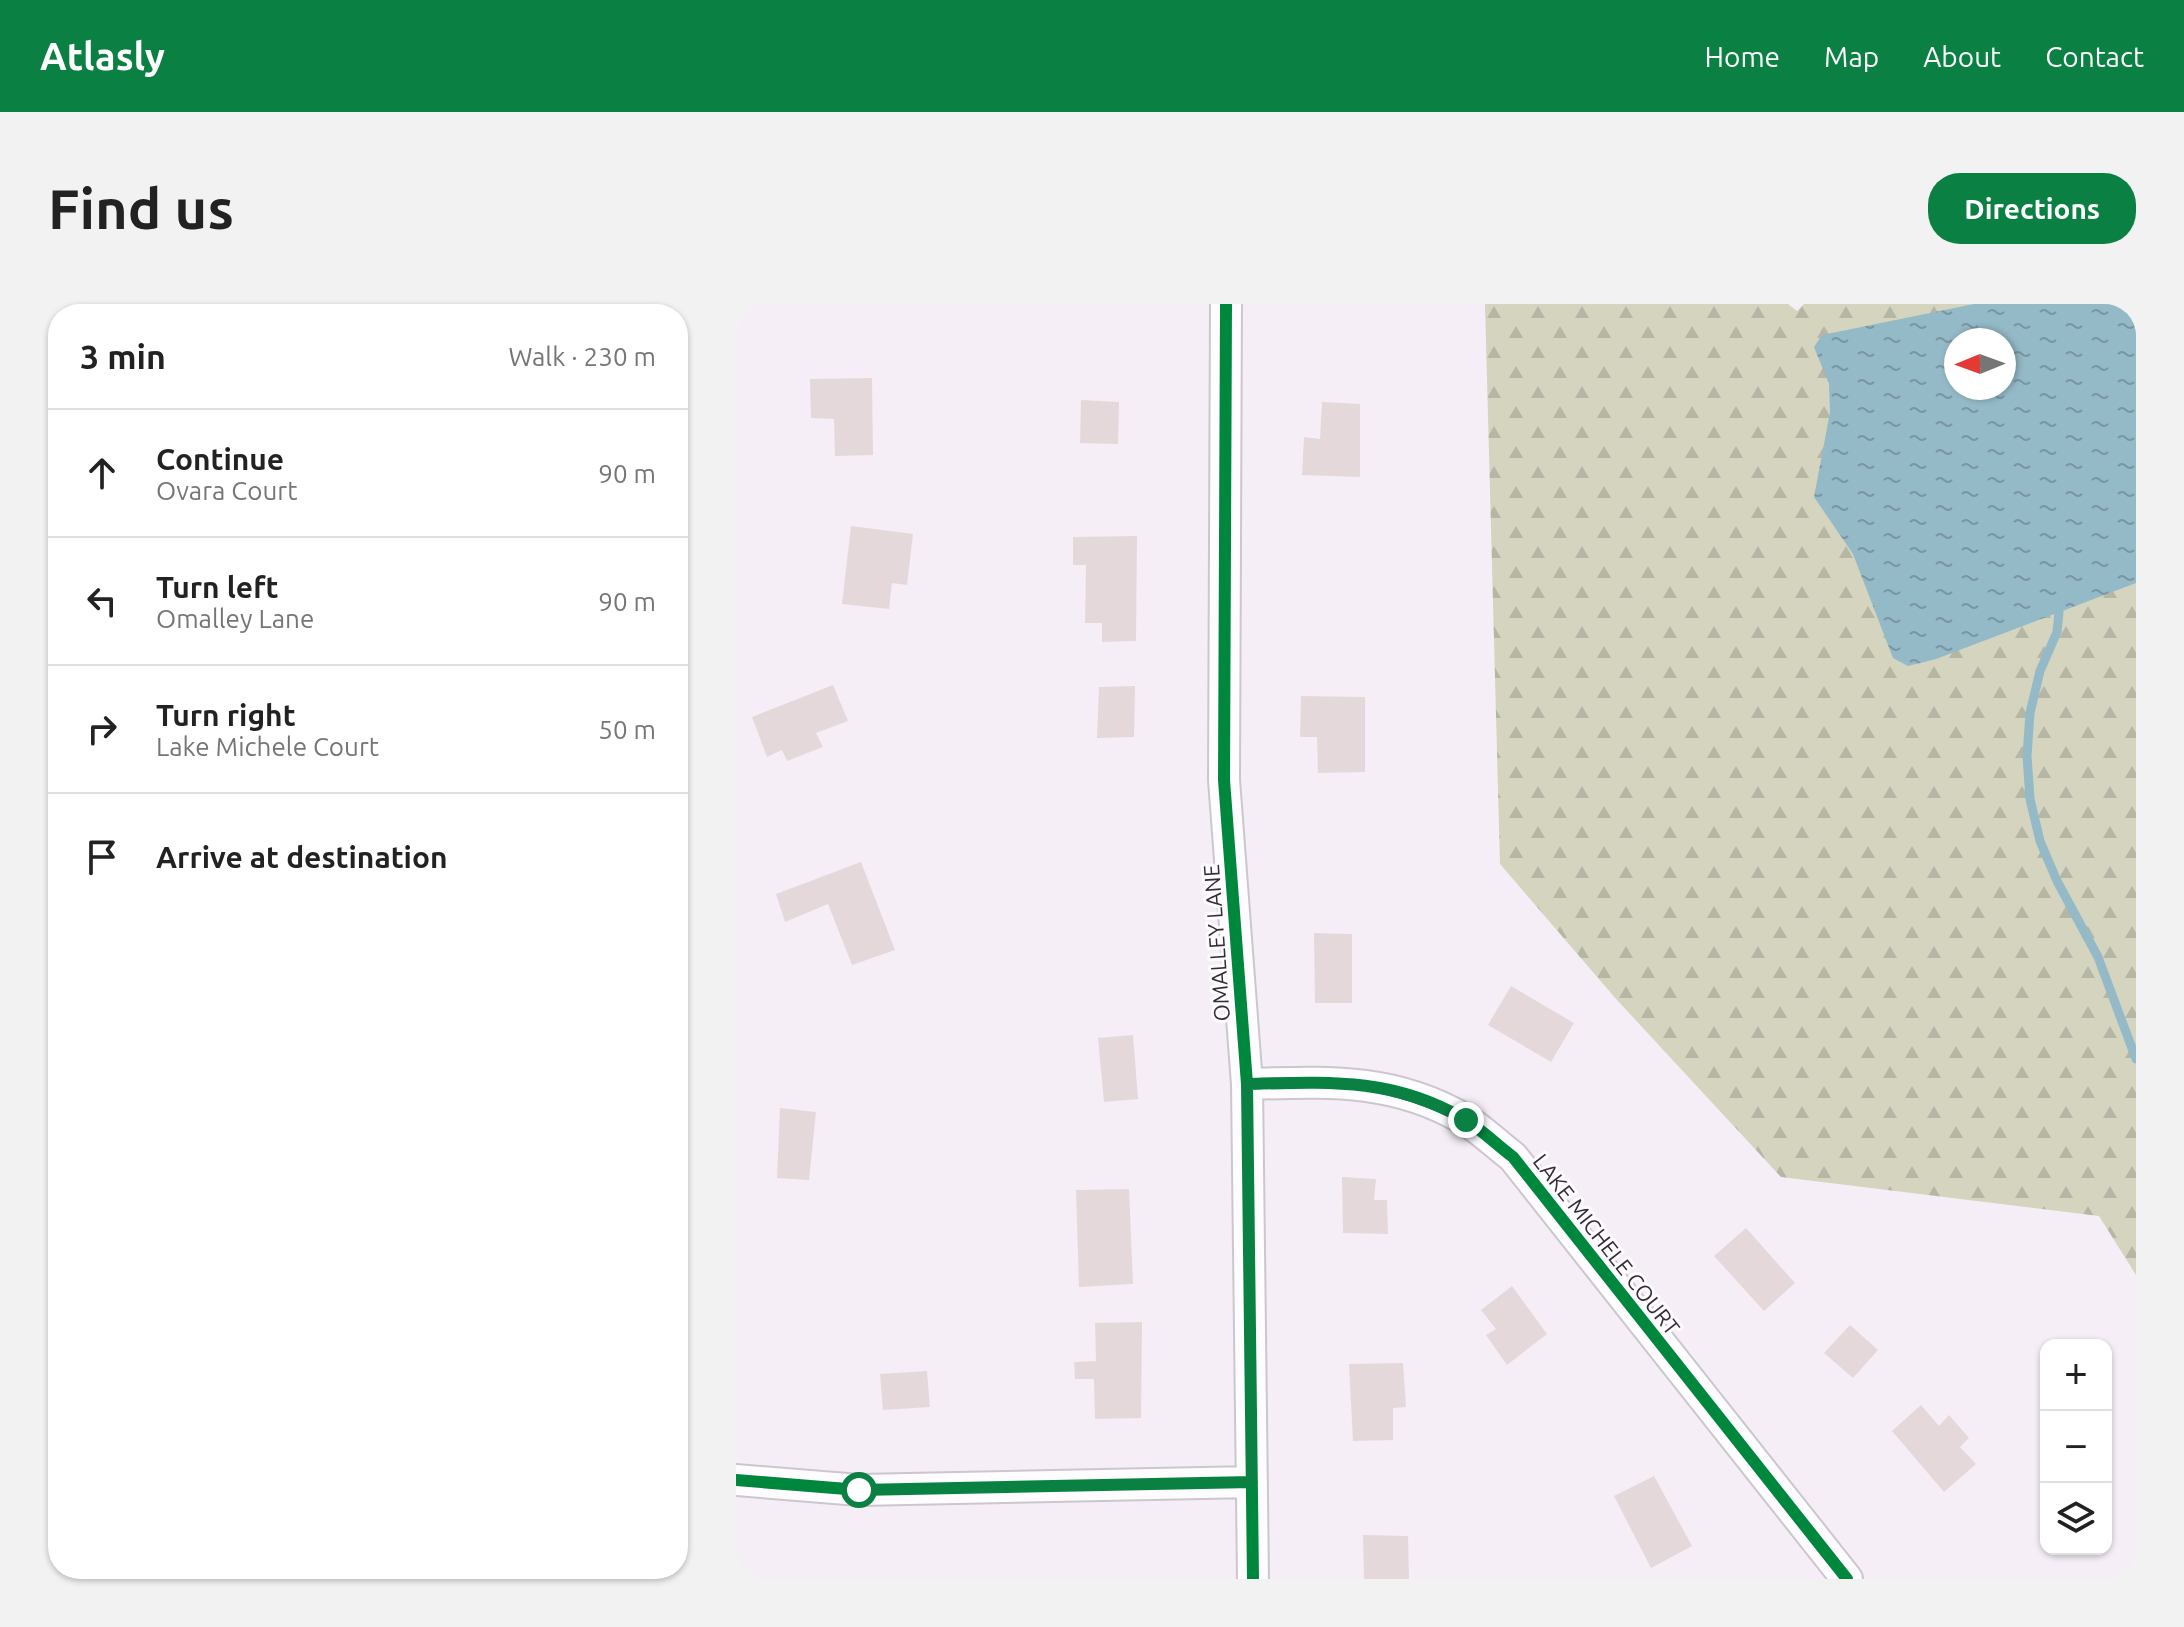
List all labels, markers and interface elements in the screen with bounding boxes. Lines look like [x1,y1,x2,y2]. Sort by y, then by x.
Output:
text: Atlasly [40,35,165,77]
text: Home [1705,41,1780,72]
text: Map [1824,41,1879,72]
text: About [1923,41,2001,72]
text: Contact [2045,41,2144,72]
button: Directions [1928,173,2136,244]
text: Find us [48,177,234,240]
north arrow [1944,328,2016,400]
text: 3 min [80,337,166,375]
text: Walk · 230 m [508,342,656,371]
text: Continue [156,442,284,476]
icon: ahead [80,451,124,495]
text: 90 m [598,459,656,488]
text: Ovara Court [156,476,297,505]
text: Turn left [156,570,278,604]
icon: left [80,579,124,623]
text: 90 m [598,587,656,616]
text: Omalley Lane [156,604,314,633]
text: Turn right [156,698,296,732]
icon: right [80,707,124,751]
text: 50 m [598,715,656,744]
text: Lake Michele Court [156,732,379,761]
icon: arrive [80,835,124,879]
text: Arrive at destination [156,840,448,874]
street label: OMALLEY LANE [1198,864,1234,1022]
route end [1448,1102,1484,1138]
street label: LAKE MICHELE COURT [1529,1149,1685,1339]
map controls [2040,1339,2112,1555]
button: + [2040,1339,2112,1411]
button: − [2040,1411,2112,1483]
route start [841,1472,877,1508]
button: layers [2040,1483,2112,1555]

